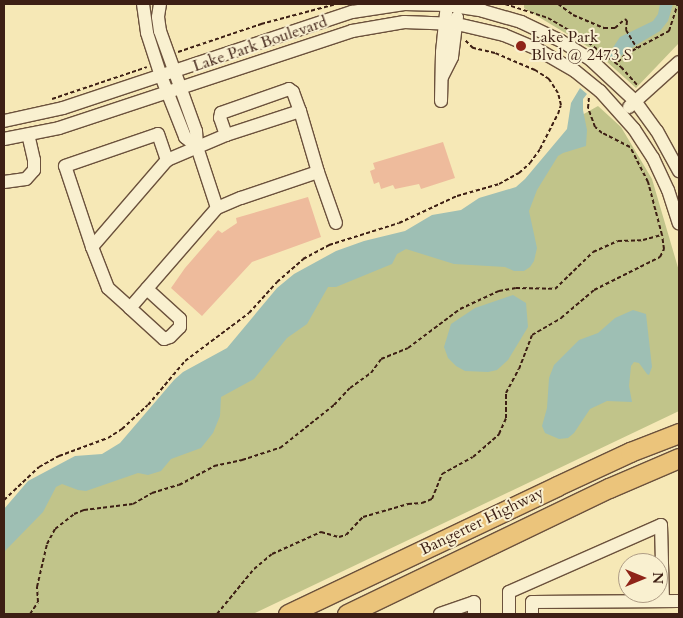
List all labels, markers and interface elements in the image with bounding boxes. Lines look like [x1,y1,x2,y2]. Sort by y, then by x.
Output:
street label: Lake Park Boulevard [190,12,330,76]
place label: Lake Park Blvd @ 2473 S [531,27,632,65]
marker: Lake Park Blvd @ 2473 S [515,40,527,52]
street label: Bangerter Highway [417,483,547,559]
north arrow [618,553,668,603]
text: N [648,572,667,584]

